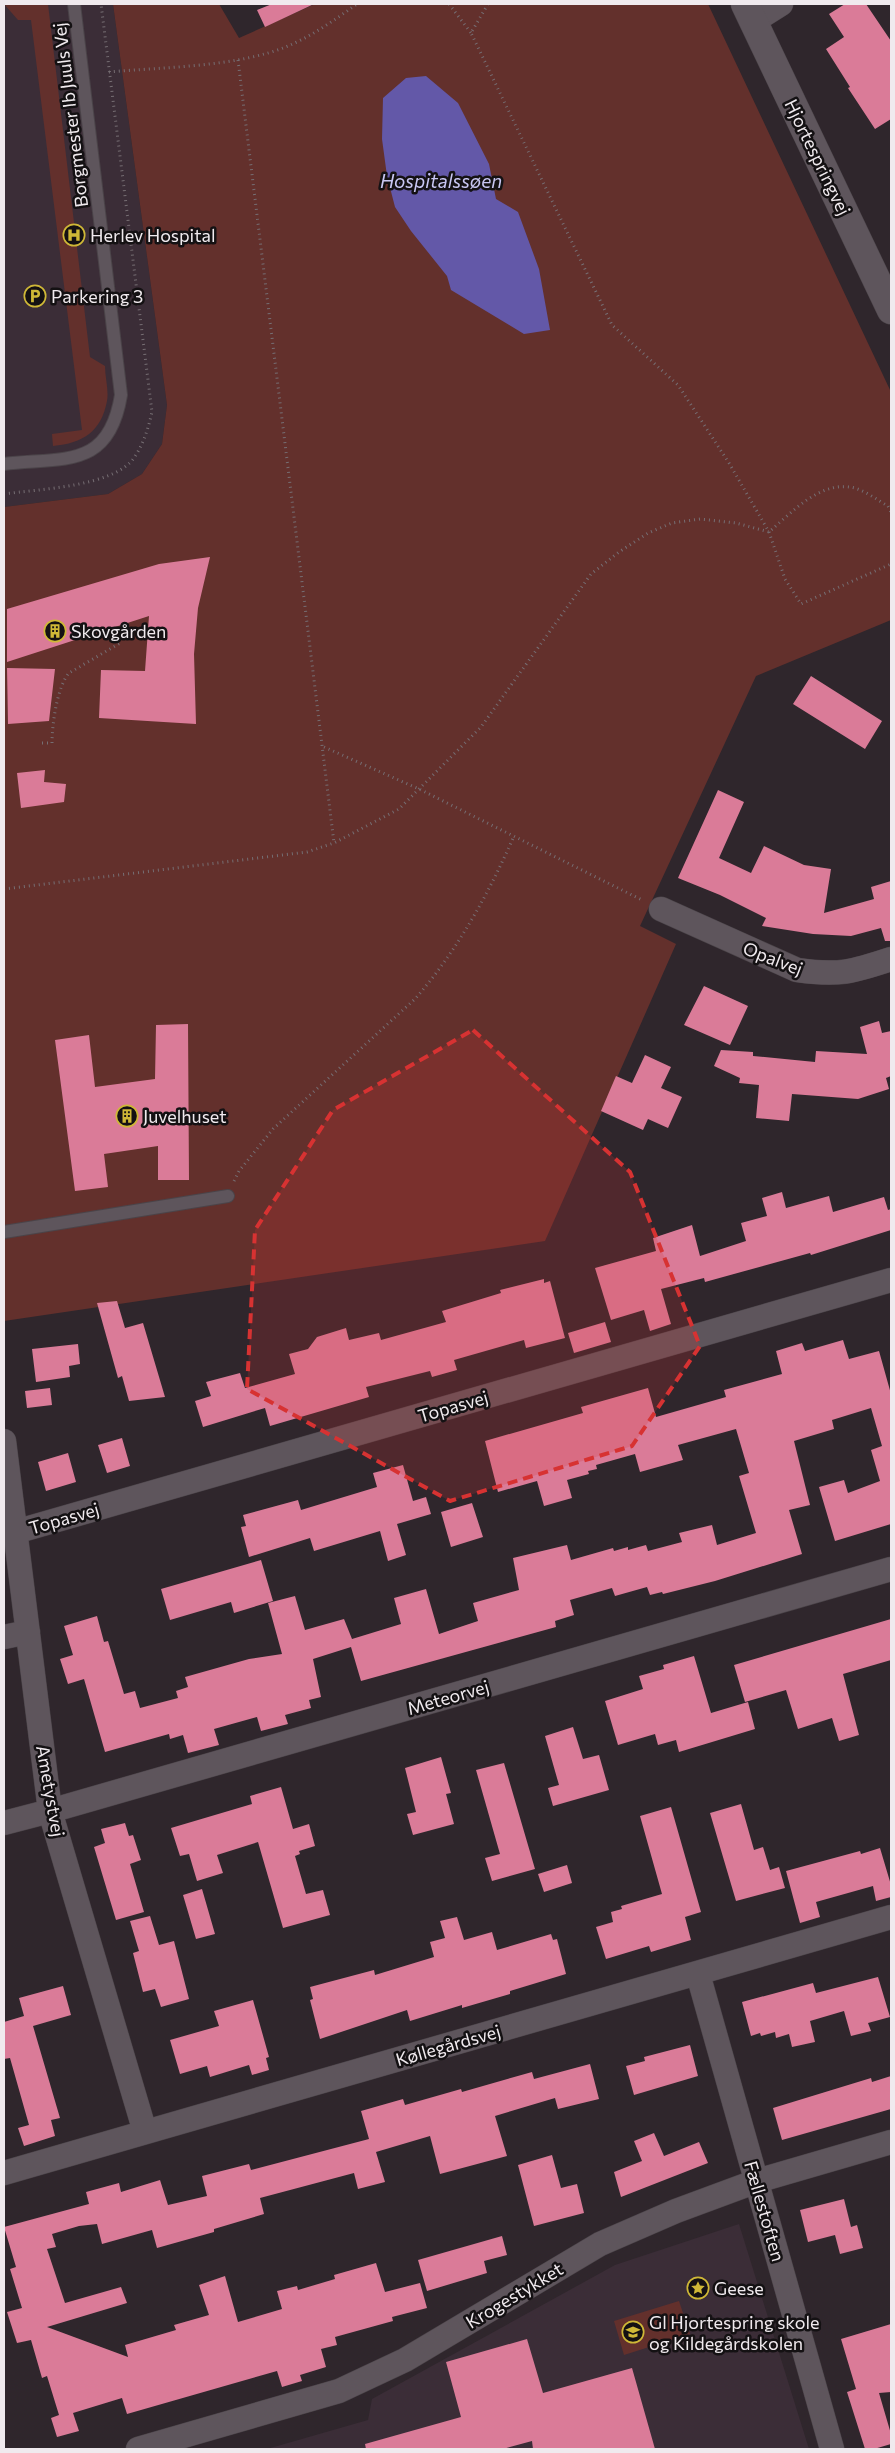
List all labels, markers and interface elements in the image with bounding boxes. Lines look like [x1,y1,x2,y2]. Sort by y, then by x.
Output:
street label: Borgmester Ib Juuls Vej [48,21,92,209]
street label: Hjortespringvej [780,95,856,219]
water label: Hospitalssøen [380,169,502,192]
hospital icon: Herlev Hospital [62,223,86,247]
place label: Herlev Hospital [90,224,216,246]
parking icon: Parkering 3 [23,284,47,308]
place label: Parkering 3 [51,285,143,307]
building icon: Skovgården [43,619,67,643]
place label: Skovgården [71,620,166,642]
street label: Opalvej [740,937,806,979]
building icon: Juvelhuset [115,1104,139,1128]
place label: Juvelhuset [143,1105,227,1127]
street label: Topasvej [415,1386,491,1426]
street label: Topasvej [26,1498,102,1538]
street label: Meteorvej [404,1675,492,1719]
street label: Ametystvej [32,1743,70,1839]
street label: Køllegårdsvej [393,2020,503,2070]
street label: Fællestoften [740,2158,790,2264]
street label: Krogestykket [461,2257,567,2333]
place icon: Geese [686,2276,710,2300]
place label: Geese [714,2277,764,2299]
place label: Gl Hjortespring skole og Kildegårdskolen [649,2311,820,2354]
school or university icon: Gl Hjortespring skole og Kildegårdskolen [621,2320,645,2344]

